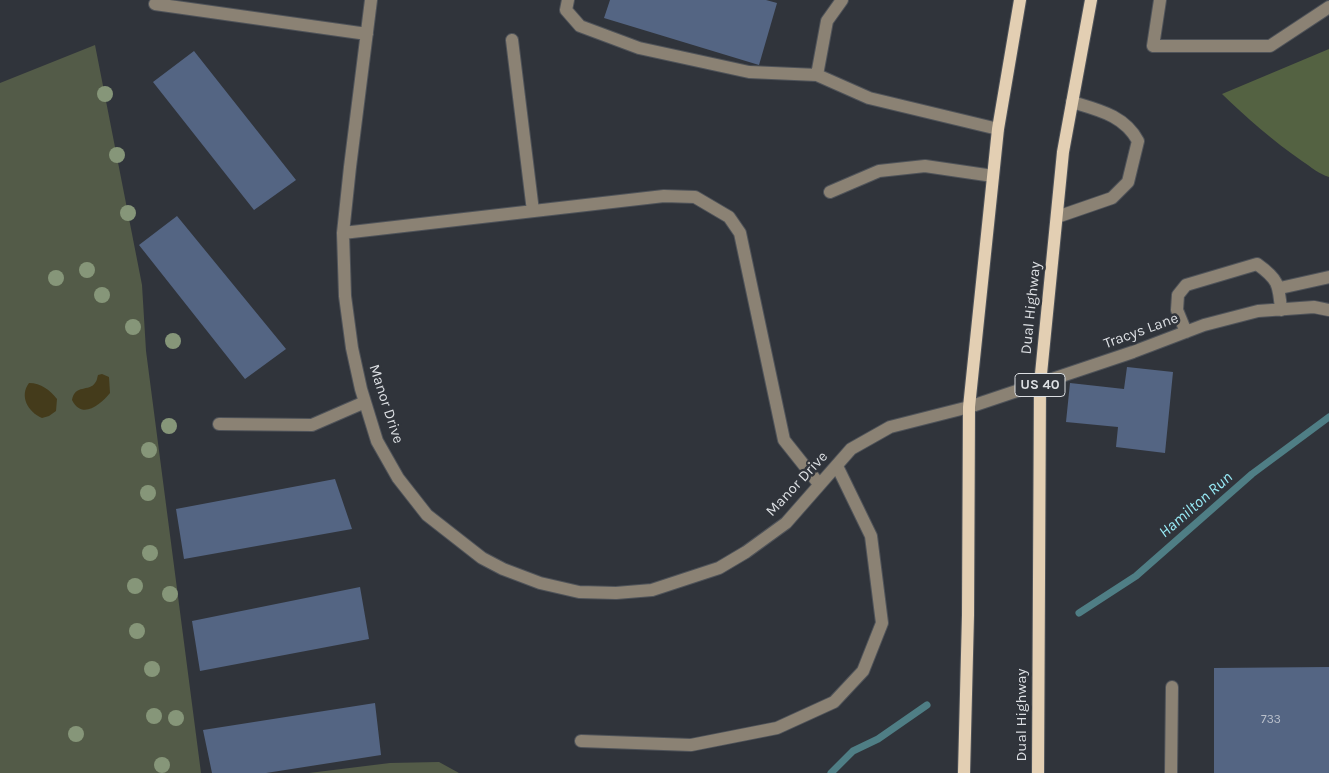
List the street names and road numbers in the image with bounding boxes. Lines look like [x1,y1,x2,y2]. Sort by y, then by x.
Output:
street label: Dual Highway [1017,261,1045,355]
street label: Tracys Lane [1101,309,1181,353]
street label: Manor Drive [365,362,407,446]
road number: US 40 [1015,374,1065,396]
street label: Manor Drive [762,448,832,520]
street label: Dual Highway [1013,668,1031,762]

